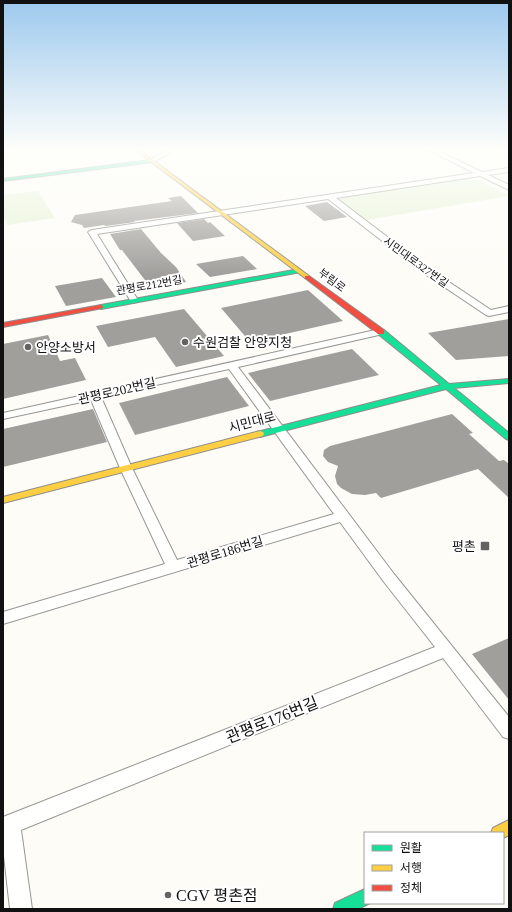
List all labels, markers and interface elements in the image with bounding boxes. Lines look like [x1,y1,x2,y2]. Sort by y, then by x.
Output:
street label: 시민대로327번길 [381,234,451,290]
street label: 부림로 [316,266,348,294]
street label: 관평로212번길 [115,273,183,297]
place label: 수원검찰 안양지청 [193,335,292,350]
marker: 수원검찰 안양지청 [180,337,190,347]
place label: 안양소방서 [36,340,96,355]
marker: 안양소방서 [23,342,33,352]
street label: 관평로202번길 [77,375,157,407]
street label: 시민대로 [227,409,277,435]
street label: 관평로186번길 [185,533,265,571]
place label: 평촌 [452,539,476,554]
marker: 평촌 [479,540,491,552]
street label: 관평로176번길 [224,694,320,746]
legend [364,832,504,904]
text: 원활 [400,841,422,855]
text: 서행 [400,861,422,875]
text: 정체 [400,881,422,895]
place label: CGV 평촌점 [176,887,258,904]
marker: CGV 평촌점 [163,890,173,900]

